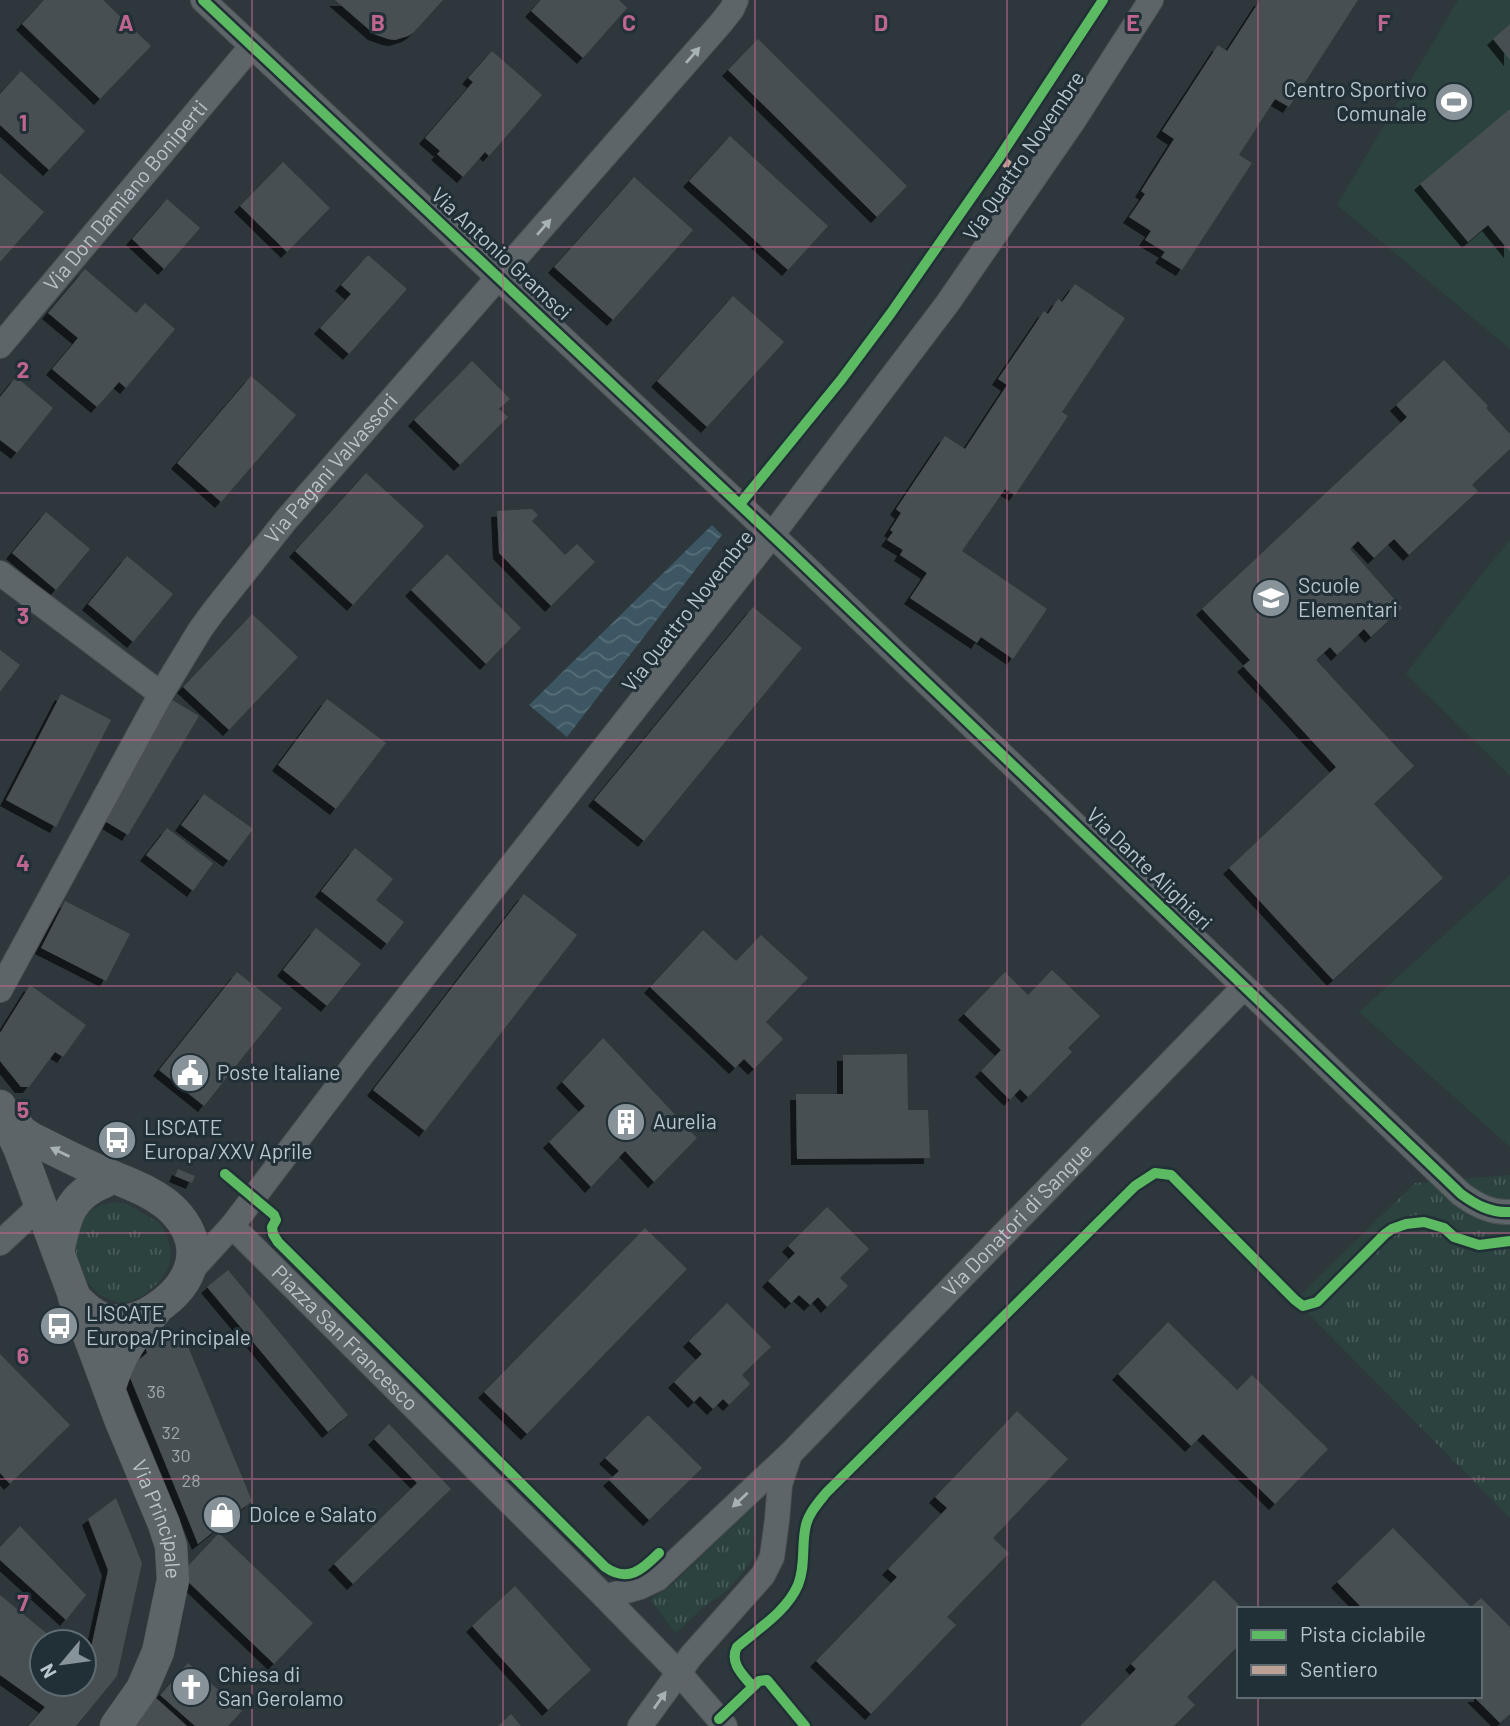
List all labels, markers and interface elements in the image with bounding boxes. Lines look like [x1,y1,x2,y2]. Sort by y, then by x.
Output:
text: A [118,8,134,36]
text: B [371,8,385,36]
text: C [622,8,636,36]
text: D [874,8,888,36]
text: E [1126,8,1140,36]
text: F [1378,8,1391,36]
one-way arrow [685,47,700,64]
street label: Via Quattro Novembre [957,66,1089,245]
place label: Centro Sportivo Comunale [1284,76,1427,125]
sports icon: Centro Sportivo Comunale [1433,81,1475,123]
street label: Via Don Damiano Boniperti [38,94,212,295]
text: 1 [19,108,27,136]
street label: Via Antonio Gramsci [427,181,577,324]
one-way arrow [536,218,552,236]
text: 2 [17,355,29,383]
street label: Via Pagani Valvassori [258,388,402,548]
street label: Via Quattro Novembre [616,524,758,696]
place label: Scuole Elementari [1298,572,1398,621]
school or university icon: Scuole Elementari [1250,577,1292,619]
text: 3 [17,601,29,629]
street label: Via Dante Alighieri [1082,802,1218,934]
text: 4 [16,848,30,876]
public building icon: Poste Italiane [169,1052,211,1094]
place label: Poste Italiane [217,1059,340,1084]
text: 5 [17,1095,29,1123]
building icon: Aurelia [605,1101,647,1143]
place label: Aurelia [653,1108,717,1133]
place label: LISCATE Europa/XXV Aprile [144,1114,312,1163]
bus stop icon: LISCATE Europa/XXV Aprile [96,1119,138,1161]
street label: Via Donatori di Sangue [936,1137,1096,1301]
one-way arrow [50,1146,70,1158]
street label: Piazza San Francesco [267,1259,424,1415]
place label: LISCATE Europa/Principale [86,1300,251,1349]
bus stop icon: LISCATE Europa/Principale [38,1305,80,1347]
text: 6 [17,1341,29,1369]
house number: 36 [147,1380,165,1402]
house number: 32 [162,1421,180,1443]
house number: 30 [171,1444,191,1466]
street label: Via Principale [128,1456,187,1579]
house number: 28 [181,1469,201,1491]
one-way arrow [732,1492,749,1508]
shop icon: Dolce e Salato [201,1494,243,1536]
place label: Dolce e Salato [249,1501,377,1526]
text: 7 [17,1588,29,1616]
legend [1237,1607,1482,1698]
text: Pista ciclabile [1300,1621,1426,1646]
north arrow [28,1628,98,1698]
text: Sentiero [1300,1656,1378,1681]
text: N [35,1660,61,1683]
place label: Chiesa di San Gerolamo [218,1661,344,1710]
church icon: Chiesa di San Gerolamo [170,1666,212,1708]
one-way arrow [653,1691,667,1709]

